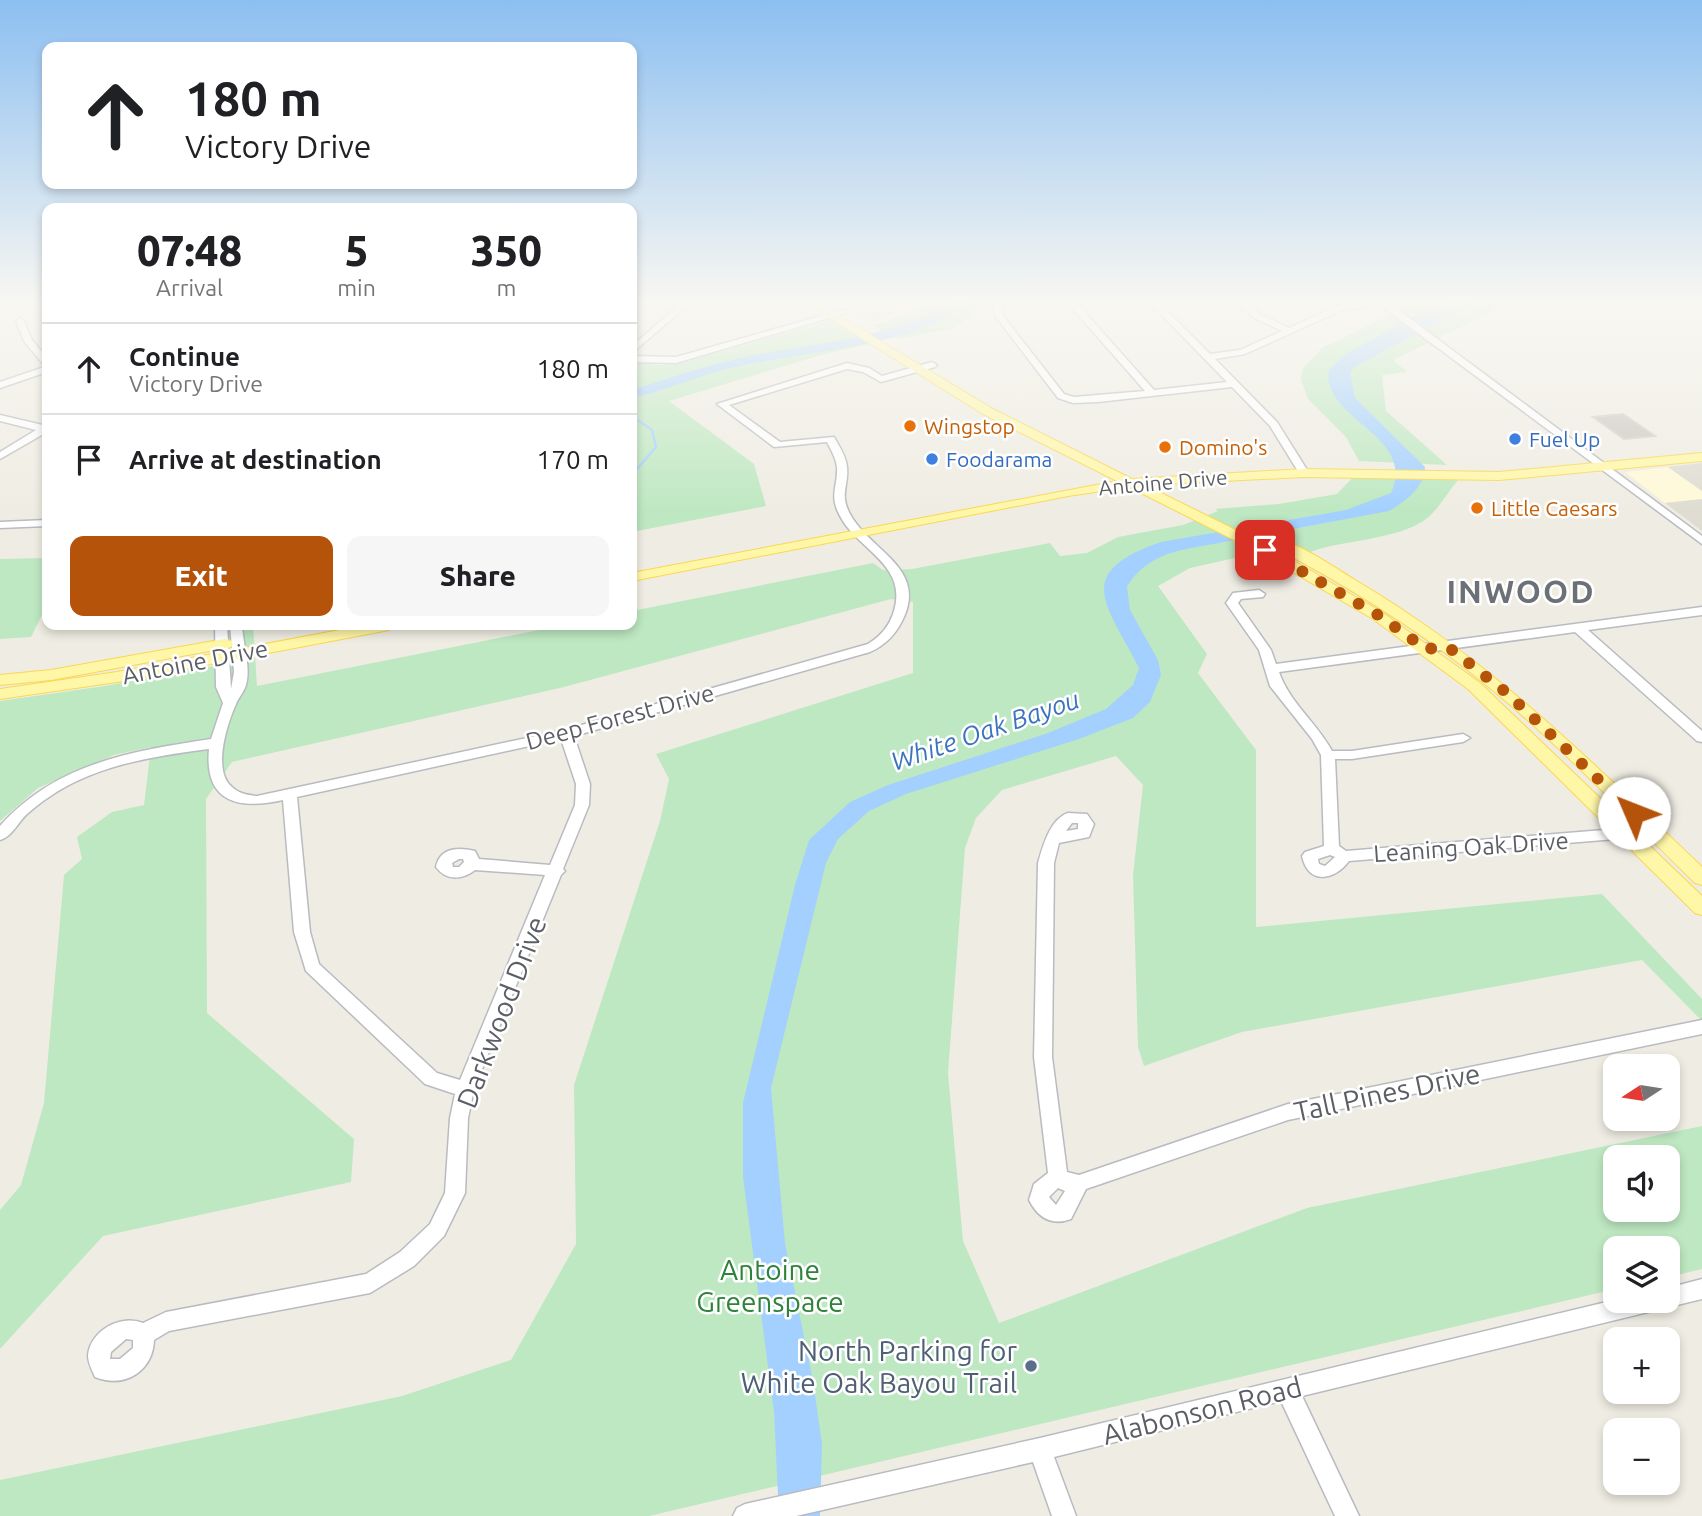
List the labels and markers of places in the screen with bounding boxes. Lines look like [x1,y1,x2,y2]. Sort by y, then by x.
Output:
place label: Wingstop [924,414,1015,438]
marker: Wingstop [902,418,918,434]
place label: Fuel Up [1529,427,1600,451]
marker: Fuel Up [1507,431,1523,447]
place label: Domino's [1179,435,1267,459]
marker: Domino's [1157,439,1173,455]
place label: Foodarama [946,447,1052,471]
marker: Foodarama [924,451,940,467]
place label: Little Caesars [1491,496,1617,520]
marker: Little Caesars [1469,500,1485,516]
pin [1235,520,1295,580]
place label: North Parking for White Oak Bayou Trail [741,1335,1017,1398]
marker: North Parking for White Oak Bayou Trail [1023,1358,1039,1374]

